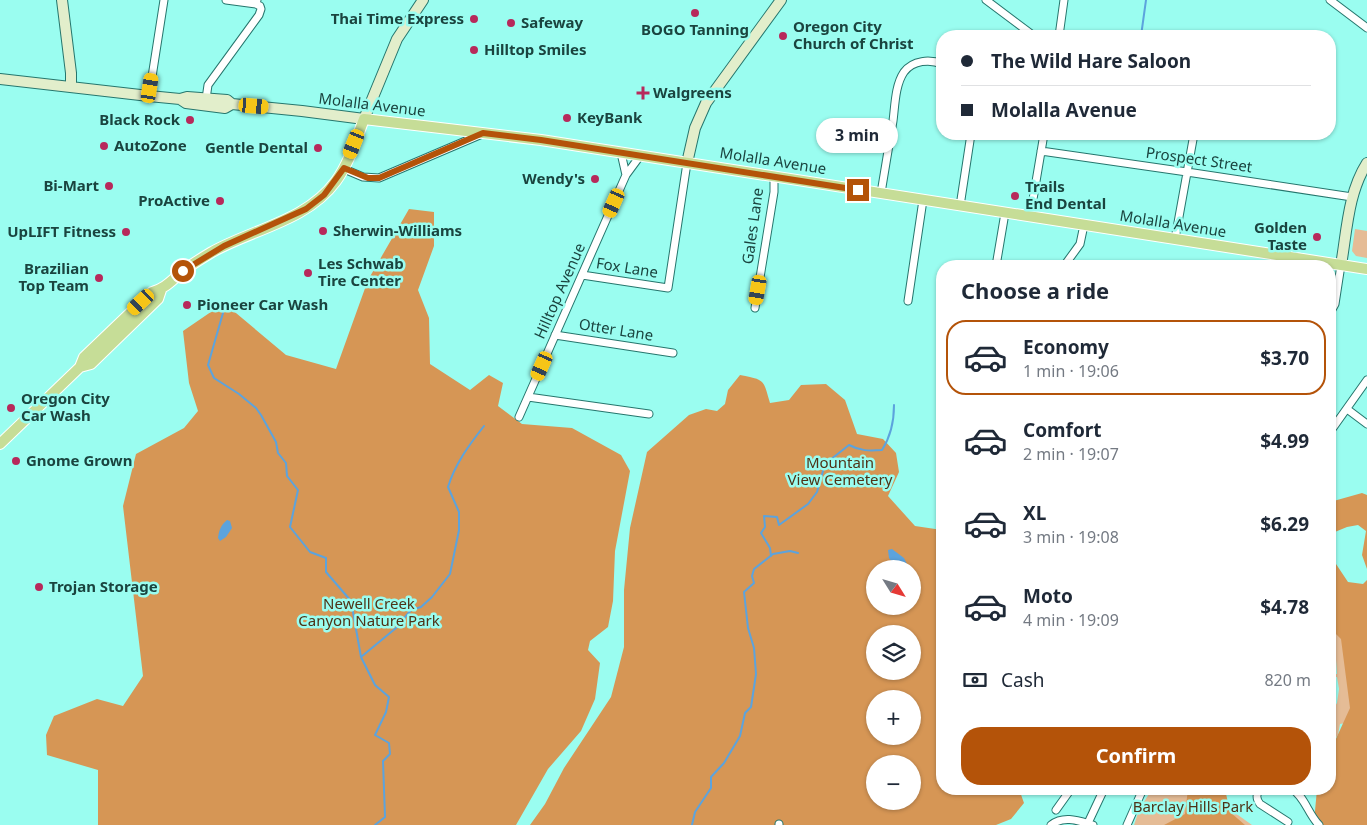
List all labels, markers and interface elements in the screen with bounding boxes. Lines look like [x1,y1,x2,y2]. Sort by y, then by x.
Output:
marker: BOGO Tanning [689,7,701,19]
place label: Thai Time Express [331,8,464,28]
place label: Safeway [521,12,584,32]
marker: Thai Time Express [468,13,480,25]
place label: Oregon City Church of Christ [793,16,914,53]
marker: Safeway [505,17,517,29]
place label: BOGO Tanning [641,19,749,39]
marker: Oregon City Church of Christ [777,30,789,42]
place label: Hilltop Smiles [484,39,587,59]
marker: Hilltop Smiles [468,44,480,56]
text: The Wild Hare Saloon [991,48,1191,74]
car [140,72,159,104]
place label: Walgreens [653,82,732,102]
marker: Walgreens [637,87,649,99]
street label: Molalla Avenue [317,88,427,120]
car [238,97,269,115]
text: Molalla Avenue [991,97,1137,123]
place label: KeyBank [577,107,643,127]
place label: Black Rock [99,109,181,129]
marker: KeyBank [561,112,573,124]
marker: Black Rock [184,114,196,126]
callout: 3 min [817,118,899,152]
text: 3 min [835,124,879,146]
car [341,127,366,161]
place label: AutoZone [114,135,187,155]
place label: Gentle Dental [205,137,308,157]
marker: AutoZone [98,140,110,152]
marker: Gentle Dental [312,142,324,154]
street label: Molalla Avenue [718,142,828,178]
street label: Prospect Street [1145,142,1254,176]
place label: Wendy's [522,168,585,188]
marker: Wendy's [589,173,601,185]
place label: Bi-Mart [43,175,99,195]
place label: Trails End Dental [1025,176,1106,213]
route end [847,179,869,201]
marker: Bi-Mart [103,180,115,192]
car [601,186,626,220]
street label: Gales Lane [737,186,767,265]
place label: ProActive [138,190,210,210]
marker: Trails End Dental [1009,190,1021,202]
marker: ProActive [214,195,226,207]
street label: Molalla Avenue [1118,205,1228,241]
place label: Golden Taste [1254,217,1307,254]
place label: Sherwin-Williams [333,220,462,240]
place label: UpLIFT Fitness [7,221,116,241]
marker: Sherwin-Williams [317,225,329,237]
marker: UpLIFT Fitness [120,226,132,238]
marker: Golden Taste [1311,231,1323,243]
street label: Hilltop Avenue [529,239,589,342]
street label: Fox Lane [595,252,660,282]
place label: Les Schwab Tire Center [318,253,404,290]
place label: Brazilian Top Team [18,258,89,295]
route start [172,260,194,282]
marker: Les Schwab Tire Center [302,267,314,279]
marker: Brazilian Top Team [93,272,105,284]
car [748,274,767,306]
text: Choose a ride [961,275,1109,305]
car [124,286,157,318]
place label: Pioneer Car Wash [197,294,328,314]
marker: Pioneer Car Wash [181,299,193,311]
street label: Otter Lane [577,313,655,345]
text: Economy [1023,334,1109,360]
icon: car [963,335,1008,380]
text: $3.70 [1260,345,1309,371]
car [529,349,554,383]
text: 1 min · 19:06 [1023,360,1119,382]
place label: Oregon City Car Wash [21,388,110,425]
marker: Oregon City Car Wash [5,402,17,414]
text: Comfort [1023,417,1102,443]
icon: car [963,418,1008,463]
text: $4.99 [1260,428,1309,454]
text: 2 min · 19:07 [1023,443,1119,465]
place label: Gnome Grown [26,450,132,470]
park label: Mountain View Cemetery [788,452,893,489]
marker: Gnome Grown [10,455,22,467]
text: XL [1023,500,1046,526]
icon: car [963,501,1008,546]
text: $6.29 [1260,511,1309,537]
text: 3 min · 19:08 [1023,526,1119,548]
north arrow [866,560,921,615]
map controls [866,560,921,810]
place label: Trojan Storage [49,576,158,596]
marker: Trojan Storage [33,581,45,593]
text: Moto [1023,583,1073,609]
icon: car [963,584,1008,629]
park label: Newell Creek Canyon Nature Park [298,593,440,630]
text: $4.78 [1260,594,1309,620]
text: 4 min · 19:09 [1023,609,1119,631]
button: layers [866,625,921,680]
icon: cash [961,666,989,694]
text: Cash [1001,667,1045,693]
text: 820 m [1264,669,1311,691]
button: + [866,690,921,745]
button: Confirm [961,727,1311,785]
button: − [866,755,921,810]
park label: Barclay Hills Park [1133,796,1253,816]

